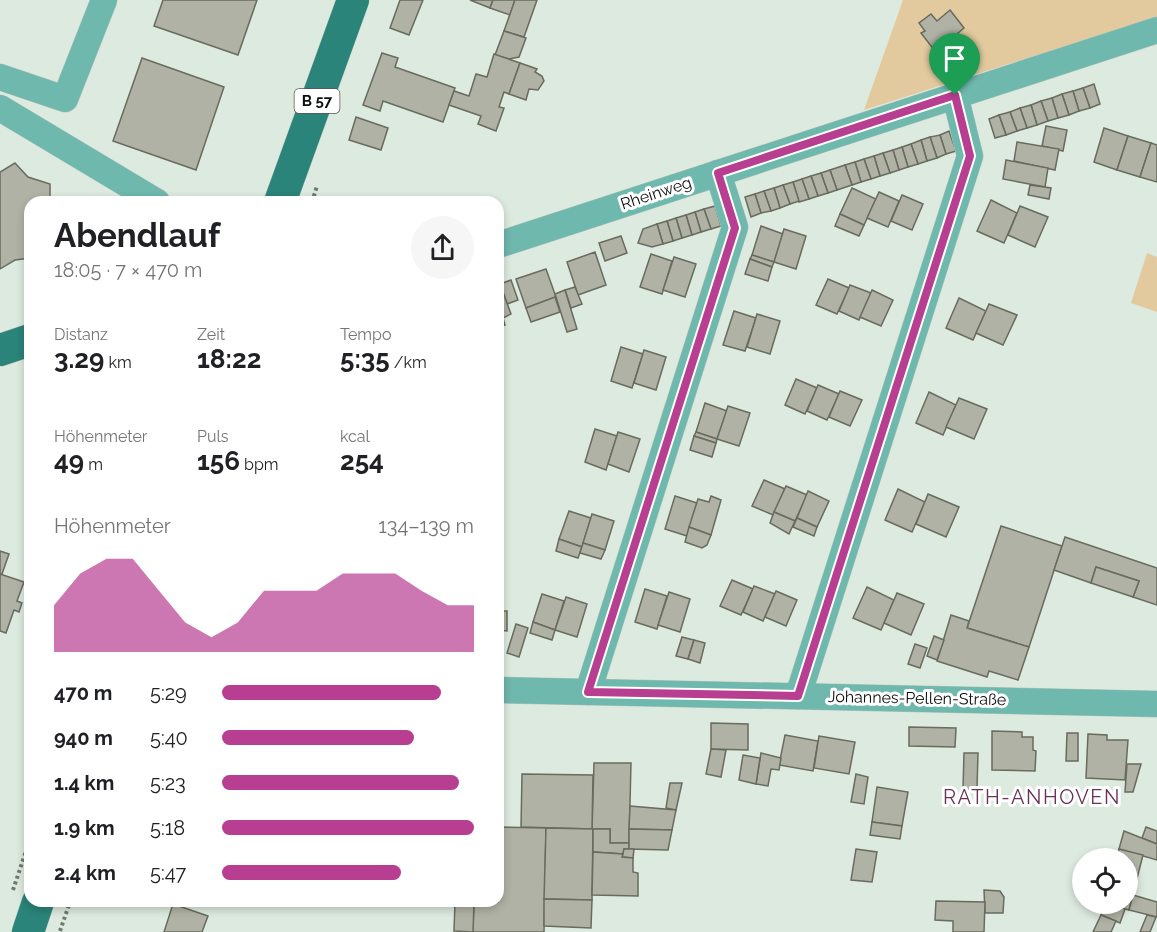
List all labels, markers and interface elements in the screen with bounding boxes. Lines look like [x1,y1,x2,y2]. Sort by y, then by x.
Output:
pin [929,33,980,95]
icon: arrive [938,42,971,75]
road number: B 57 [294,89,340,113]
street label: Rheinweg [618,173,694,213]
text: Abendlauf [54,216,220,255]
button: share [411,216,474,279]
text: 18:05 · 7 × 470 m [54,258,203,282]
text: Distanz [54,325,108,344]
text: Zeit [197,325,225,344]
text: Tempo [340,325,391,344]
text: 3.29 [54,344,104,374]
text: 18:22 [197,344,261,374]
text: 5:35 [340,344,390,374]
text: km [104,353,132,372]
text: /km [390,353,427,372]
text: Höhenmeter [54,427,148,446]
text: Puls [197,427,229,446]
text: kcal [340,427,370,446]
text: 49 [54,446,84,476]
text: 156 [197,446,240,476]
text: 254 [340,446,384,476]
text: m [84,455,103,474]
text: bpm [240,455,279,474]
text: Höhenmeter [54,514,171,538]
text: 134–139 m [378,514,474,538]
text: 470 m [54,681,112,705]
text: 5:29 [150,681,187,705]
street label: Johannes-Pellen-Straße [828,687,1006,709]
text: 940 m [54,726,113,750]
text: 5:40 [150,726,188,750]
text: 1.4 km [54,771,114,795]
text: 5:23 [150,771,186,795]
district label: RATH-ANHOVEN [943,785,1121,809]
text: 1.9 km [54,816,115,840]
text: 5:18 [150,816,185,840]
map controls [1072,848,1138,914]
button: locate [1072,848,1138,914]
text: 2.4 km [54,861,116,885]
text: 5:47 [150,861,186,885]

